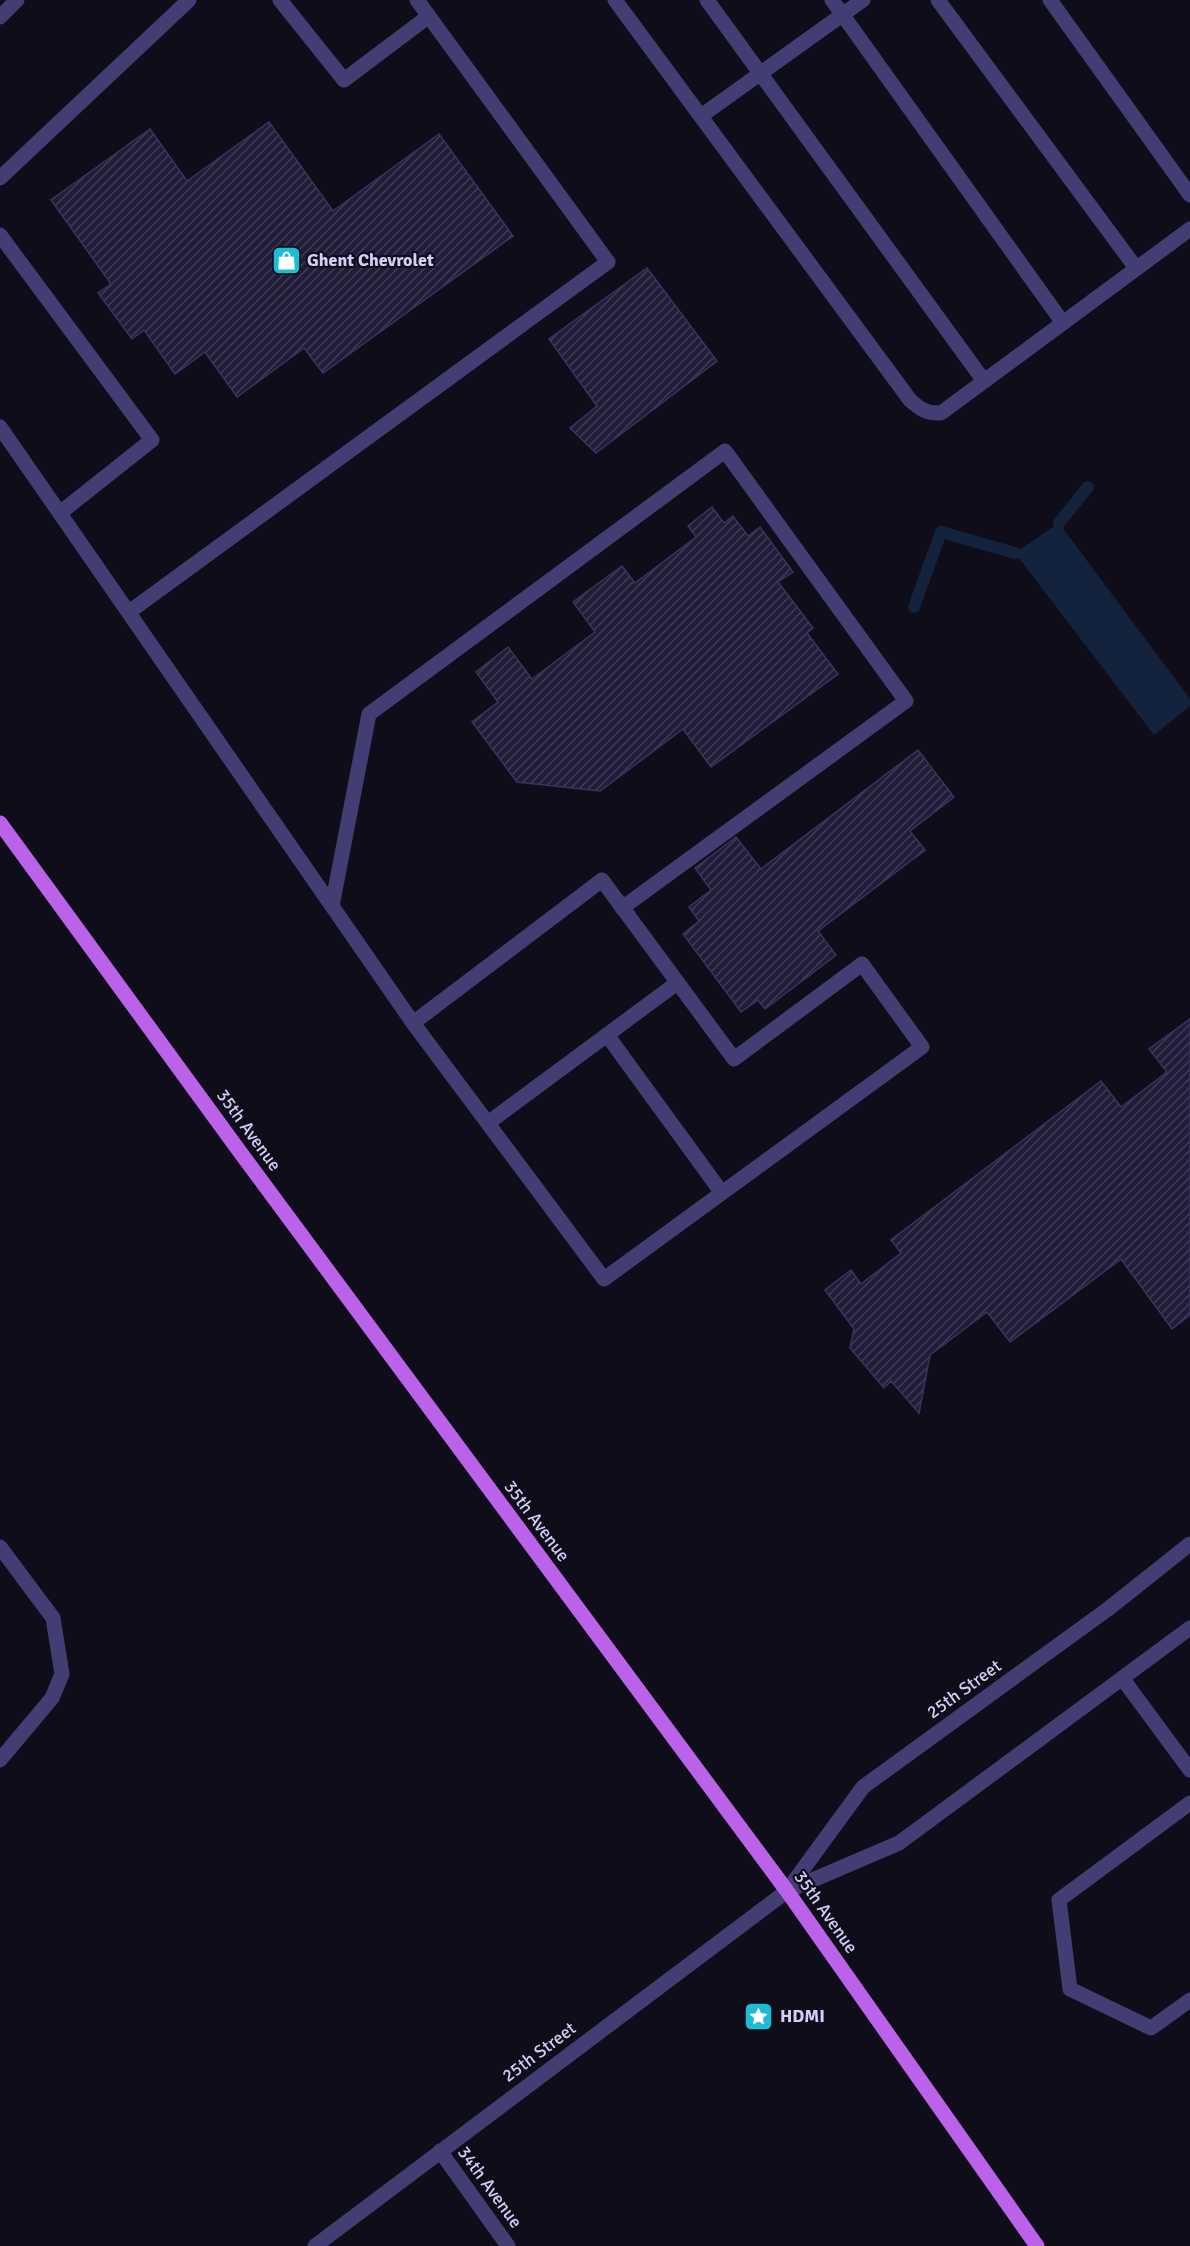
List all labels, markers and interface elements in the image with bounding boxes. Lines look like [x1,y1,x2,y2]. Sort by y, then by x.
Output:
shop icon: Ghent Chevrolet [270,244,302,276]
place label: Ghent Chevrolet [307,249,434,271]
street label: 35th Avenue [212,1085,286,1175]
street label: 35th Avenue [499,1476,575,1566]
street label: 25th Street [923,1655,1005,1723]
street label: 35th Avenue [790,1866,862,1958]
place icon: HDMI [743,2000,775,2032]
place label: HDMI [780,2005,825,2027]
street label: 25th Street [498,2017,580,2087]
street label: 34th Avenue [453,2142,527,2232]

